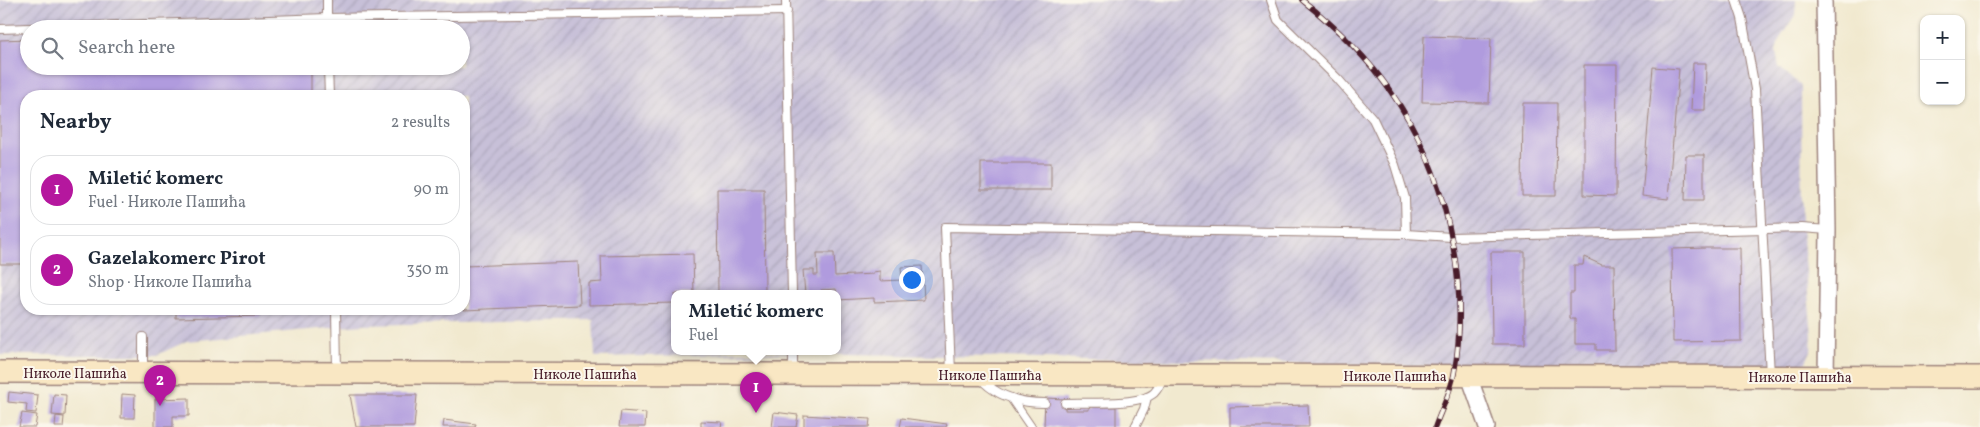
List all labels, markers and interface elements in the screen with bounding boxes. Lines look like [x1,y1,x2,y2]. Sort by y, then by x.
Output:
map controls [1920,15,1965,105]
button: + [1920,15,1965,60]
search box [20,20,470,75]
icon: search [38,34,66,62]
text: Search here [78,35,175,61]
button: − [1920,60,1965,105]
text: Nearby [40,108,111,137]
text: 2 results [391,112,450,134]
text: Miletić komerc [88,166,223,192]
text: 1 [54,179,60,201]
text: 90 m [413,179,449,201]
text: Fuel · Николе Пашића [88,192,246,214]
text: Gazelakomerc Pirot [88,246,266,272]
text: 2 [53,259,61,281]
text: 350 m [406,259,449,281]
your location [899,267,925,293]
text: Shop · Николе Пашића [88,272,252,294]
popup [671,290,841,355]
text: Miletić komerc [688,299,824,325]
text: Fuel [688,325,718,347]
street label: Николе Пашића [23,365,127,384]
pin: 2 [144,365,176,406]
street label: Николе Пашића [533,366,637,385]
street label: Николе Пашића [938,367,1042,386]
street label: Николе Пашића [1343,368,1447,387]
street label: Николе Пашића [1748,369,1852,388]
pin: 1 [740,372,772,413]

